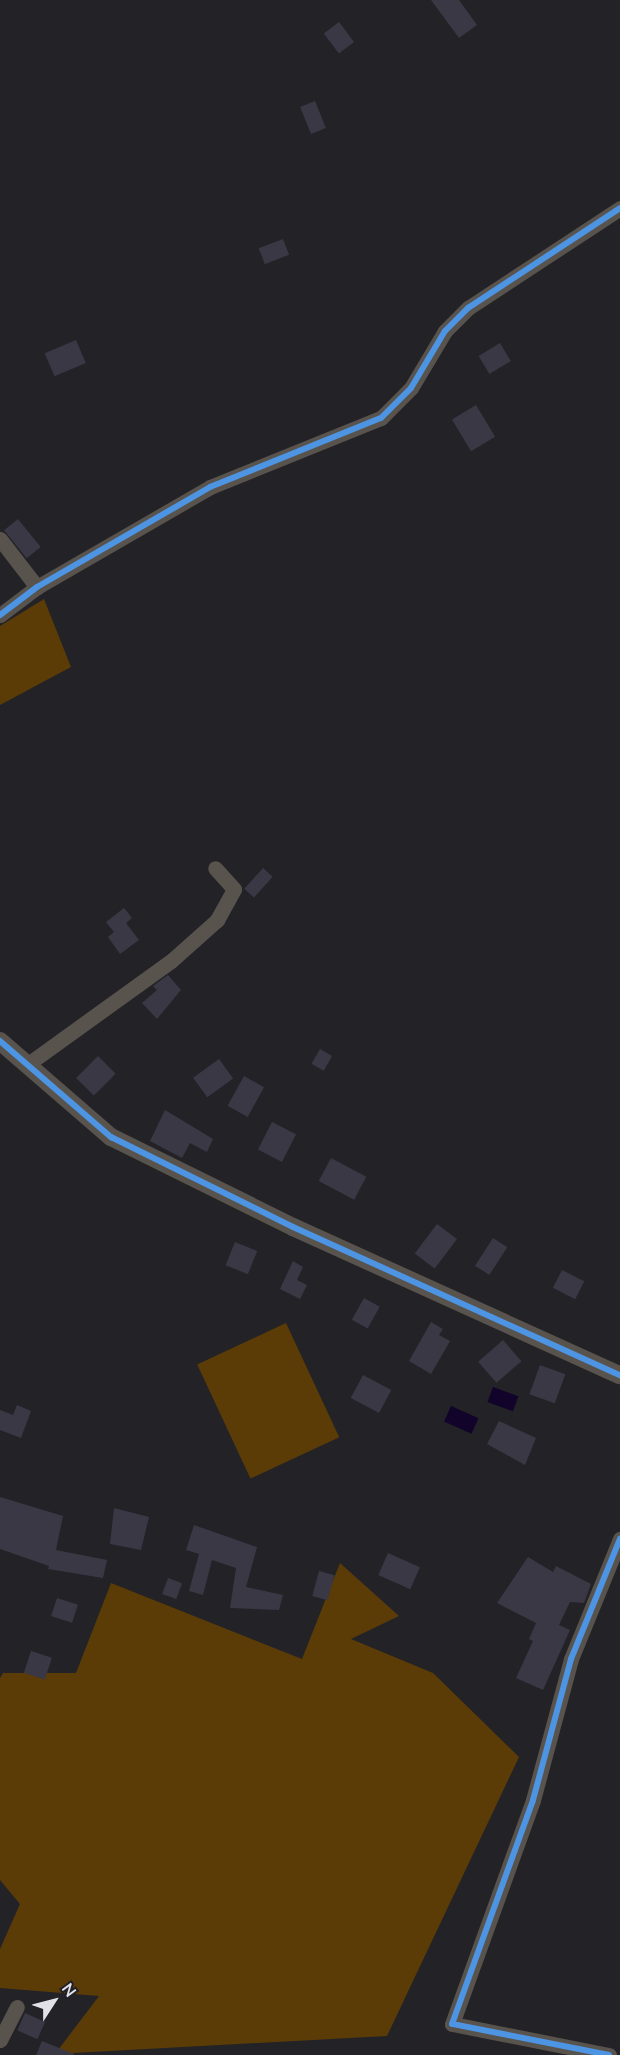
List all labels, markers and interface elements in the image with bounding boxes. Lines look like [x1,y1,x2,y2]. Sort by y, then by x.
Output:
north arrow [24,1971,84,2031]
text: N [56,1979,81,2002]

